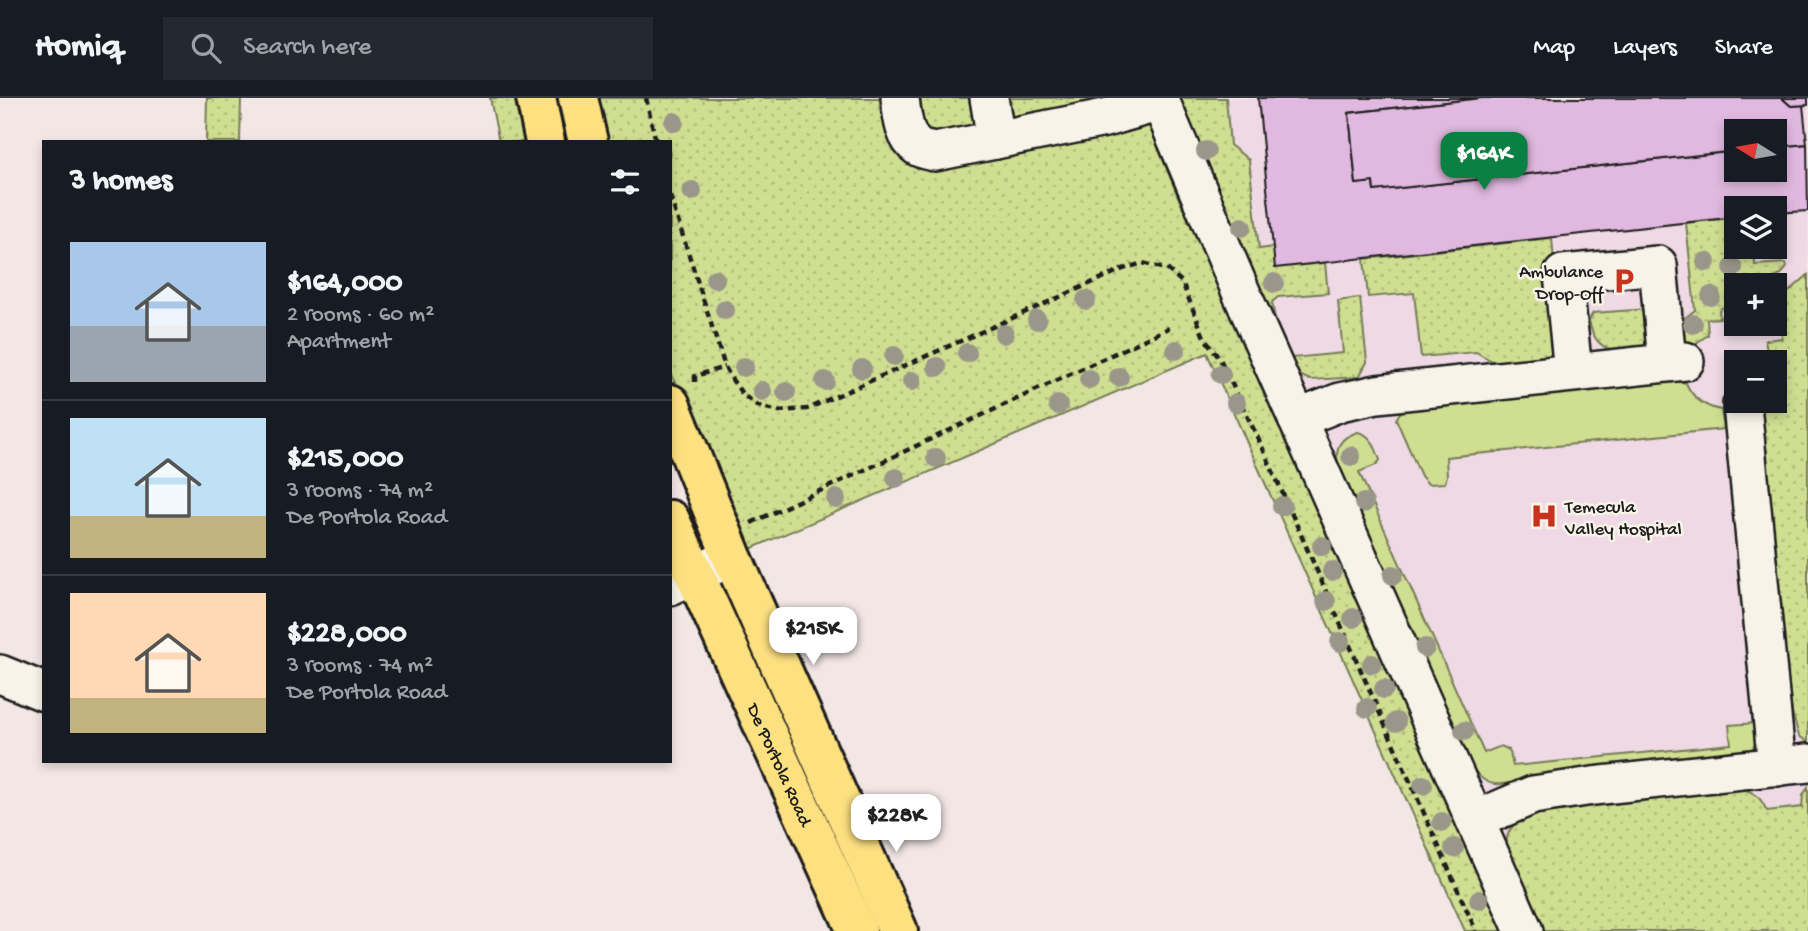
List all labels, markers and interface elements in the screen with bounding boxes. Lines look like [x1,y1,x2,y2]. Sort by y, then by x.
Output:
search box [163,17,653,80]
text: Homiq [35,29,121,67]
icon: search [187,29,225,67]
text: Search here [243,33,371,64]
text: Map [1533,34,1575,63]
text: Layers [1613,34,1677,63]
text: Share [1715,34,1773,63]
north arrow [1724,119,1787,182]
map controls [1724,119,1787,413]
pin: $164K [1435,132,1533,192]
text: $164K [1457,141,1511,168]
icon: filters [606,163,644,201]
text: 3 homes [70,165,172,200]
button: layers [1724,196,1787,259]
place label: Ambulance Drop-Off [1519,262,1605,307]
parking icon: Ambulance Drop-Off [1609,266,1639,296]
text: $164,000 [287,267,403,302]
icon: home [126,270,210,354]
button: + [1724,273,1787,336]
text: 2 rooms · 60 m² [287,302,434,329]
text: Apartment [287,329,391,356]
button: − [1724,350,1787,413]
text: $215,000 [287,443,404,478]
icon: home [126,446,210,530]
text: 3 rooms · 74 m² [287,478,433,505]
place label: Temecula Valley Hospital [1564,497,1682,542]
hospital icon: Temecula Valley Hospital [1529,501,1559,531]
text: De Portola Road [287,505,447,532]
pin: $215K [764,608,862,667]
text: $215K [785,616,841,643]
text: $228,000 [287,618,407,653]
icon: home [126,621,210,705]
text: 3 rooms · 74 m² [287,653,433,680]
text: De Portola Road [287,680,447,707]
street label: De Portola Road [739,699,816,832]
pin: $228K [847,794,945,854]
text: $228K [867,803,925,830]

